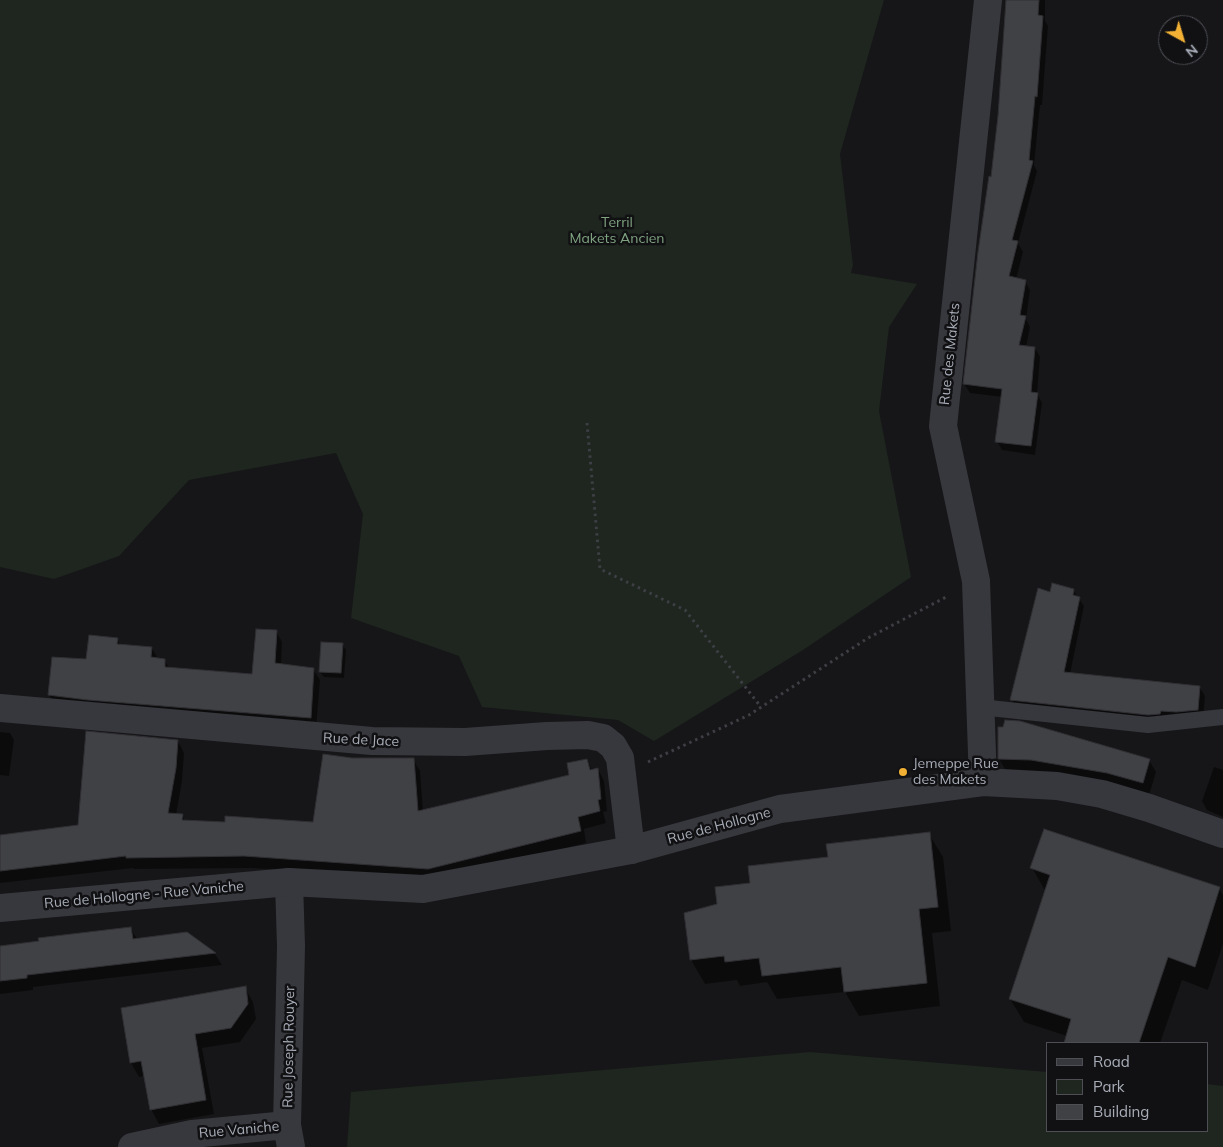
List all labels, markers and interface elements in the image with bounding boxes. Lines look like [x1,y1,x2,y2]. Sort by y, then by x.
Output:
north arrow [1158,15,1208,65]
text: N [1182,41,1202,61]
park label: Terril Makets Ancien [569,215,665,248]
street label: Rue des Makets [936,302,964,406]
street label: Rue de Jace [323,730,399,750]
place label: Jemeppe Rue des Makets [913,756,999,789]
marker: Jemeppe Rue des Makets [897,766,909,778]
street label: Rue de Hollogne [665,804,773,848]
street label: Rue de Hollogne - Rue Vaniche [43,878,245,912]
street label: Rue Joseph Rouyer [280,986,298,1108]
legend [1046,1042,1208,1132]
text: Road [1093,1052,1130,1071]
text: Park [1093,1077,1125,1096]
text: Building [1093,1102,1149,1121]
street label: Rue Vaniche [198,1118,280,1142]

